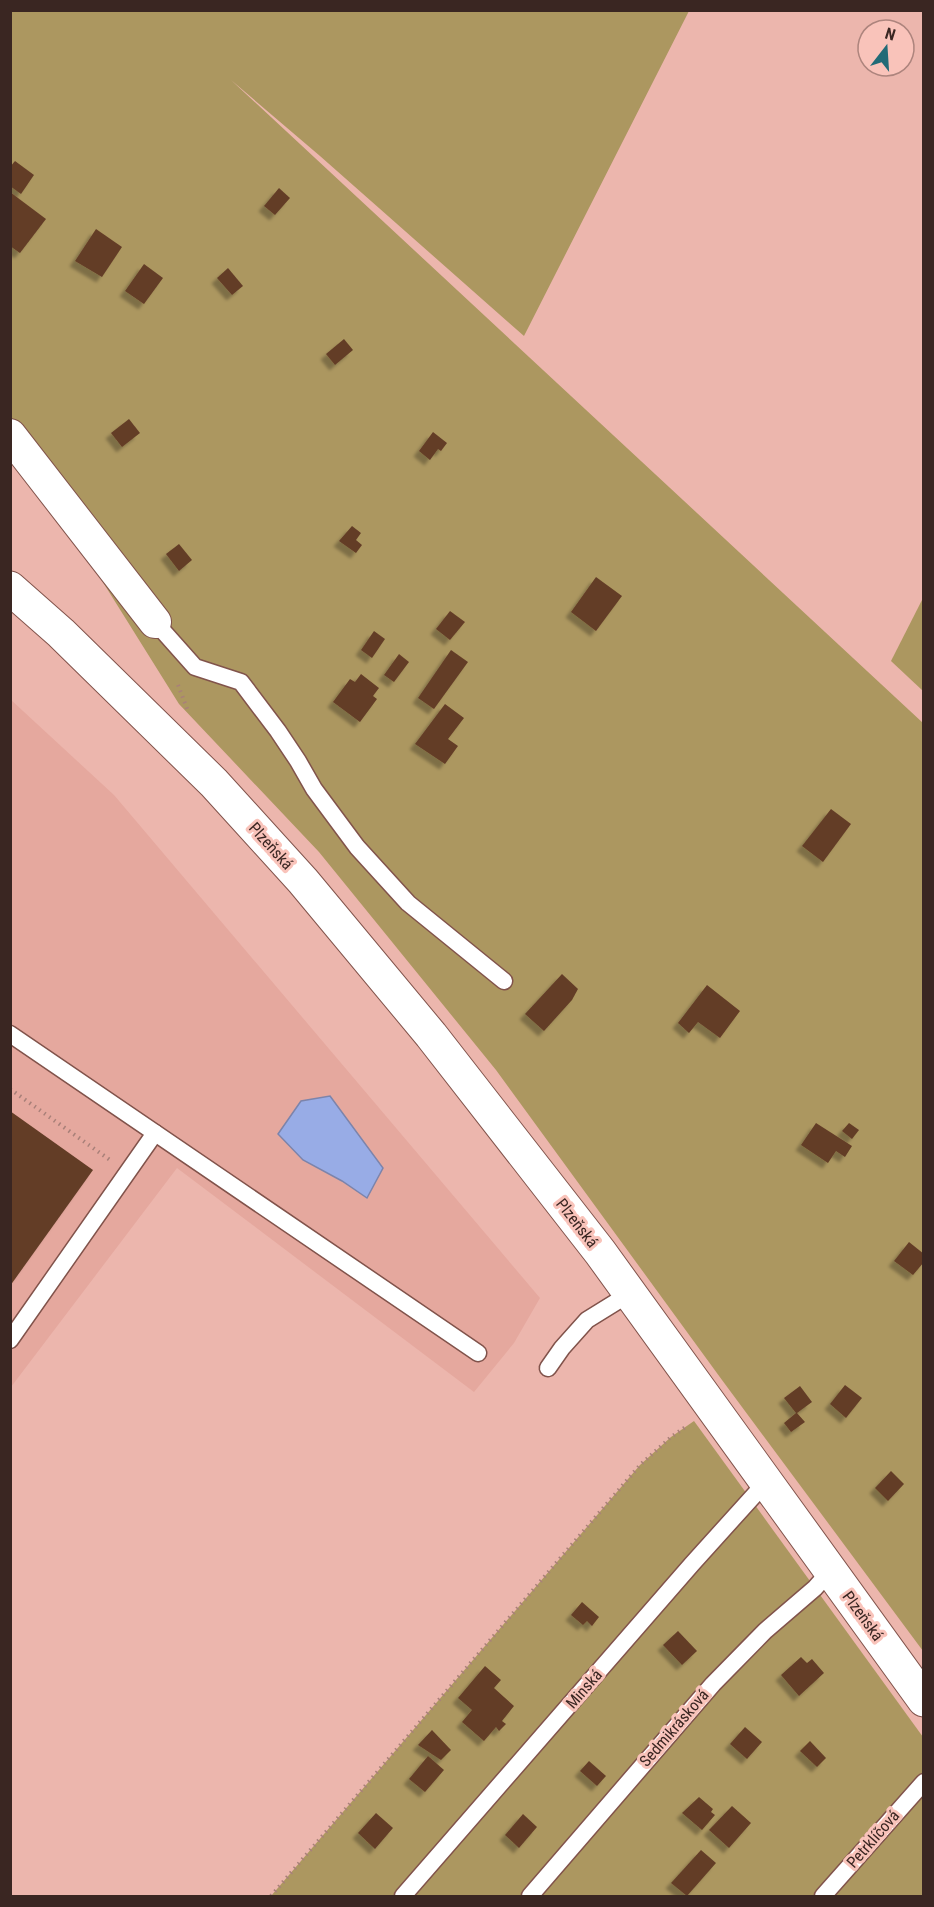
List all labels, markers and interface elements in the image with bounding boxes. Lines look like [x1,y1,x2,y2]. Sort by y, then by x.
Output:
north arrow [856,18,916,78]
text: N [883,24,898,45]
street label: Plzeňská [245,819,297,873]
street label: Plzeňská [552,1195,602,1251]
street label: Plzeňská [839,1587,887,1645]
street label: Minská [562,1666,606,1712]
street label: Sedmikrásková [635,1686,713,1770]
street label: Petrklíčová [843,1806,903,1872]

